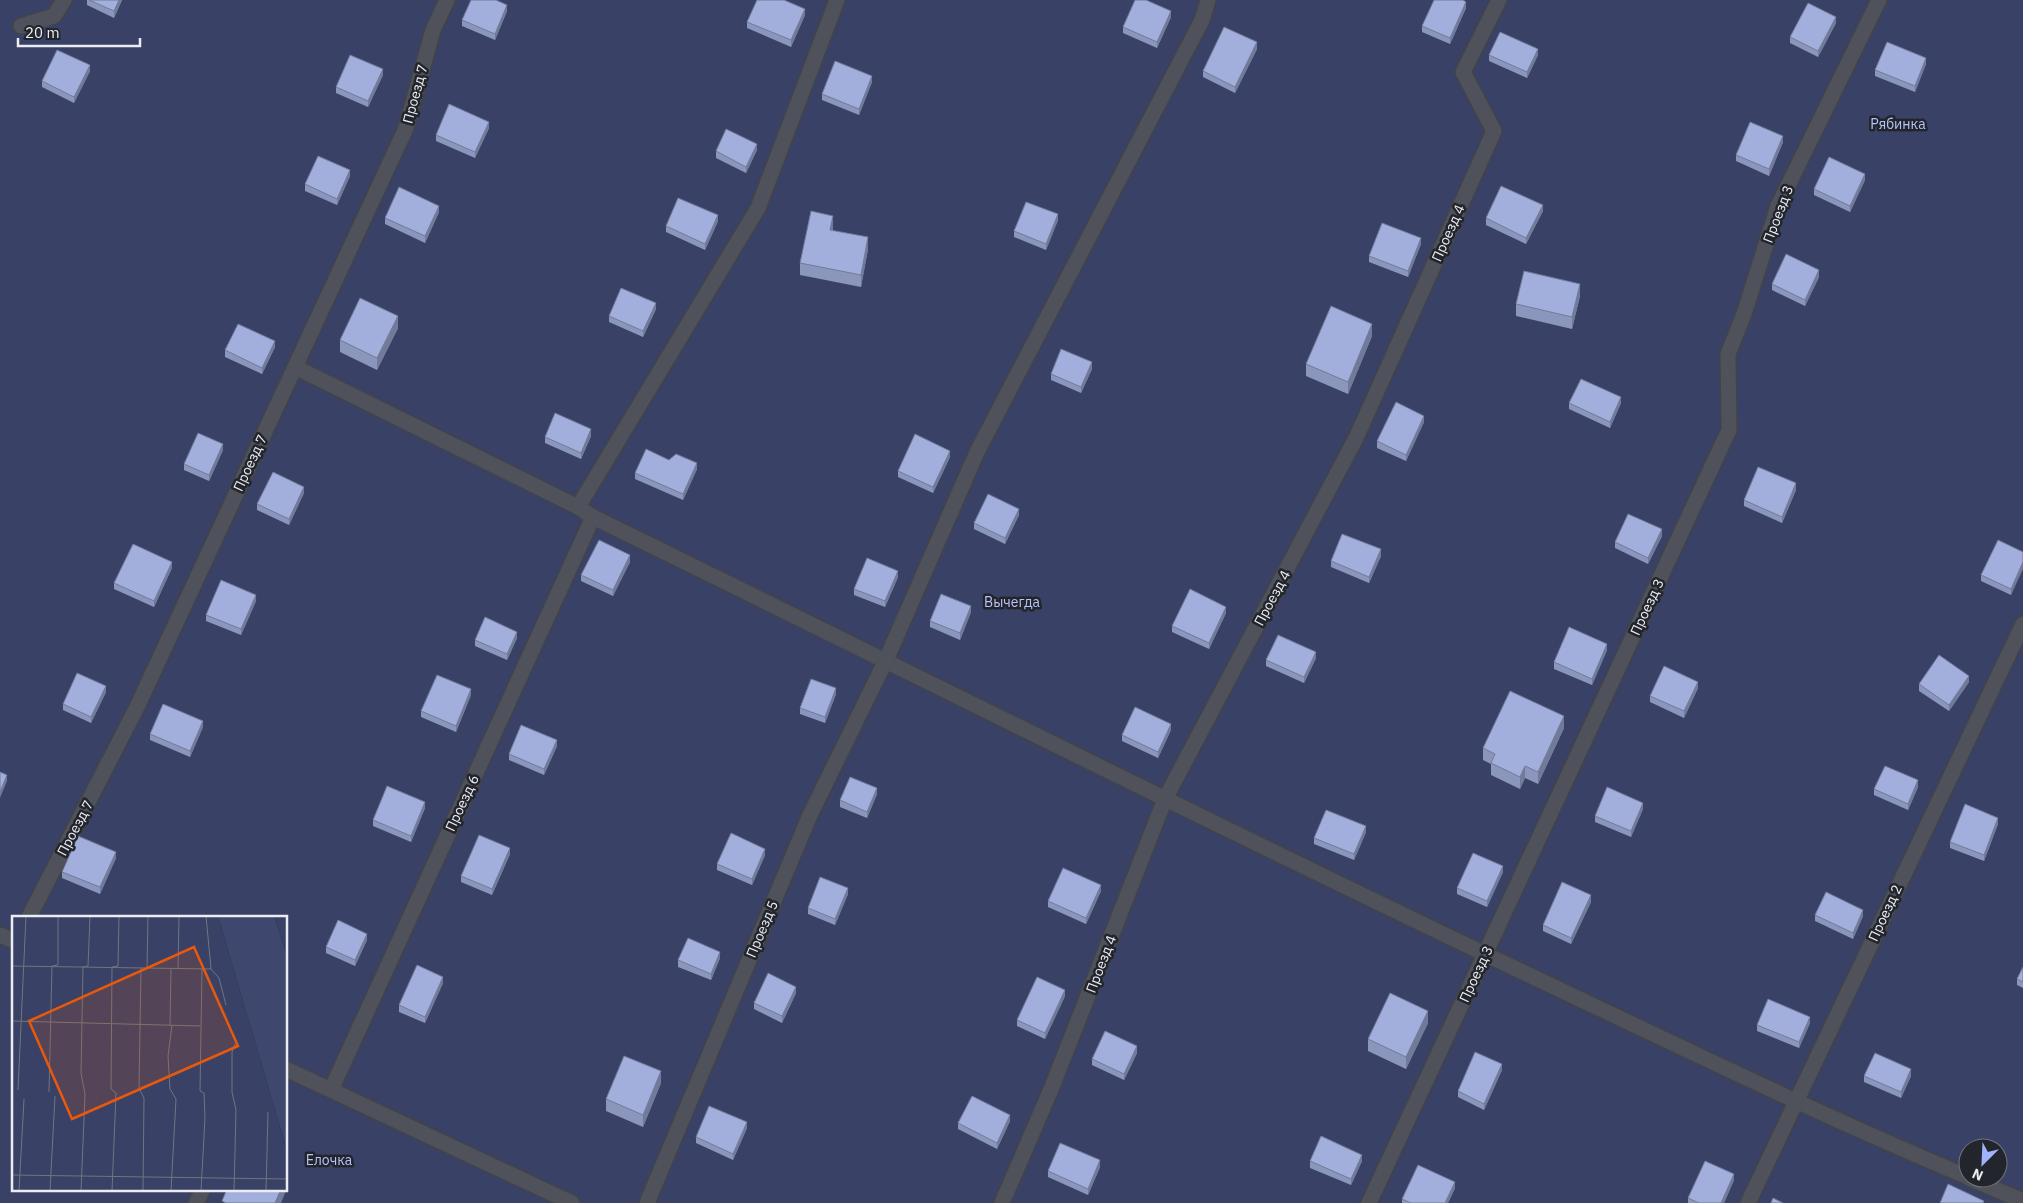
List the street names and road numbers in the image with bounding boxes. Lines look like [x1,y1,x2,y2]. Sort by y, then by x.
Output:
street label: Проезд 7 [398,62,432,126]
street label: Проезд 3 [1759,183,1797,245]
street label: Проезд 4 [1427,202,1469,264]
street label: Проезд 7 [229,432,271,494]
street label: Проезд 4 [1250,567,1294,629]
street label: Проезд 3 [1626,576,1668,638]
street label: Проезд 6 [441,772,483,834]
street label: Проезд 7 [53,797,97,859]
street label: Проезд 2 [1864,882,1906,944]
street label: Проезд 5 [742,898,782,960]
street label: Проезд 4 [1082,933,1120,995]
street label: Проезд 3 [1455,943,1497,1005]

